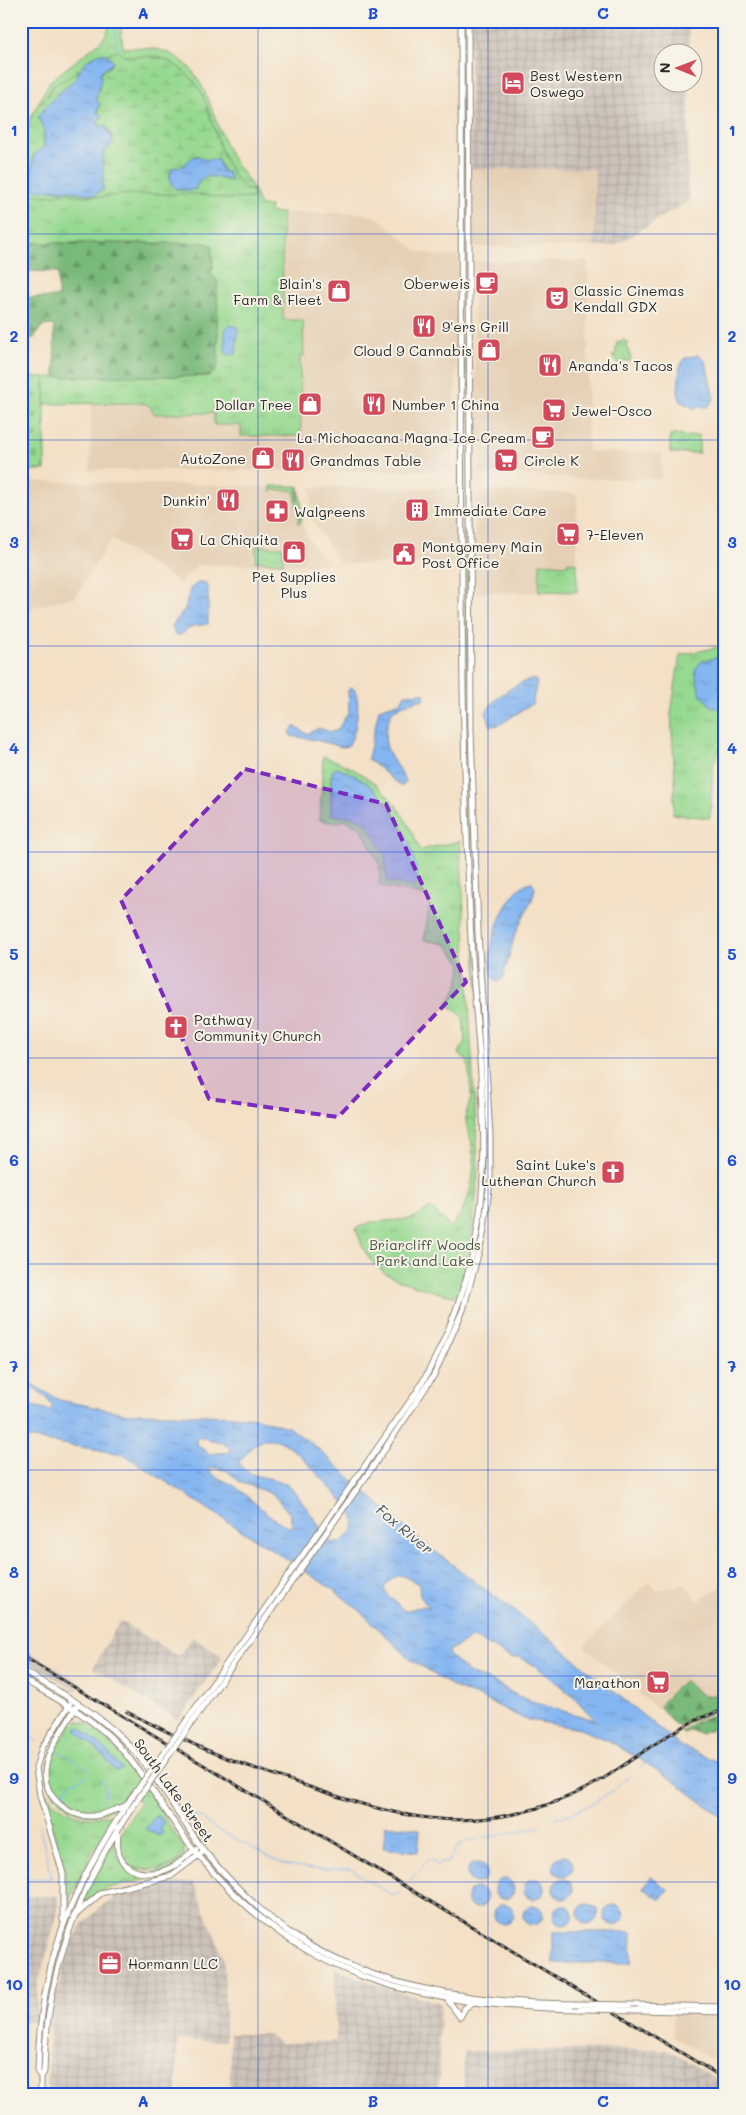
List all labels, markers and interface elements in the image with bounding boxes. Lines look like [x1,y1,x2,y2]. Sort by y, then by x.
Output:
text: A [137,2,149,23]
text: B [368,2,378,23]
text: C [597,2,609,23]
north arrow [654,42,704,92]
text: N [655,62,674,73]
place label: Best Western Oswego [530,66,622,101]
hotel icon: Best Western Oswego [500,70,526,96]
text: 1 [10,119,18,140]
text: 1 [728,119,736,140]
cafe icon: Oberweis [474,270,500,296]
place label: Blain's Farm & Fleet [233,274,322,309]
place label: Oberweis [404,274,470,293]
shop icon: Blain's Farm & Fleet [326,278,352,304]
place label: Classic Cinemas Kendall GDX [574,281,684,316]
theatre icon: Classic Cinemas Kendall GDX [544,285,570,311]
restaurant icon: 9'ers Grill [411,313,437,339]
place label: 9'ers Grill [442,317,509,336]
text: 2 [10,325,19,346]
text: 2 [728,325,737,346]
shop icon: Cloud 9 Cannabis [476,337,502,363]
place label: Cloud 9 Cannabis [353,341,472,360]
restaurant icon: Aranda's Tacos [537,352,563,378]
place label: Aranda's Tacos [568,356,673,375]
shop icon: Dollar Tree [297,391,323,417]
restaurant icon: Number 1 China [361,391,387,417]
place label: Dollar Tree [215,395,292,414]
place label: Number 1 China [392,395,500,414]
supermarket icon: Jewel-Osco [541,397,567,423]
place label: Jewel-Osco [572,401,652,420]
cafe icon: La Michoacana Magna Ice Cream [530,424,556,450]
place label: La Michoacana Magna Ice Cream [297,428,526,447]
shop icon: AutoZone [250,445,276,471]
restaurant icon: Grandmas Table [280,447,306,473]
supermarket icon: Circle K [493,447,519,473]
place label: AutoZone [180,449,246,468]
place label: Grandmas Table [310,451,422,470]
place label: Circle K [524,451,579,470]
restaurant icon: Dunkin' [215,487,241,513]
place label: Dunkin' [162,491,210,510]
building icon: Immediate Care [404,497,430,523]
pharmacy icon: Walgreens [264,498,290,524]
place label: Immediate Care [434,501,547,520]
place label: Walgreens [294,502,366,521]
supermarket icon: 7-Eleven [555,521,581,547]
place label: 7-Eleven [586,525,644,544]
supermarket icon: La Chiquita [169,526,195,552]
place label: La Chiquita [200,530,279,549]
text: 3 [9,531,19,552]
text: 3 [727,531,737,552]
place label: Montgomery Main Post Office [422,537,542,572]
shop icon: Pet Supplies Plus [281,539,307,565]
public building icon: Montgomery Main Post Office [391,541,417,567]
place label: Pet Supplies Plus [252,567,336,602]
text: 4 [9,737,19,758]
text: 4 [727,737,737,758]
text: 5 [9,943,19,964]
text: 5 [727,943,737,964]
place label: Pathway Community Church [194,1010,321,1045]
church icon: Pathway Community Church [163,1014,189,1040]
text: 6 [9,1149,19,1170]
text: 6 [727,1149,737,1170]
place label: Saint Luke's Lutheran Church [482,1155,596,1190]
church icon: Saint Luke's Lutheran Church [600,1159,626,1185]
park label: Briarcliff Woods Park and Lake [369,1235,481,1270]
text: 7 [10,1355,19,1376]
text: 7 [728,1355,737,1376]
water label: Fox River [372,1499,438,1559]
text: 8 [9,1561,19,1582]
text: 8 [727,1561,737,1582]
supermarket icon: Marathon [645,1669,671,1695]
place label: Marathon [574,1673,640,1692]
street label: South Lake Street [130,1734,218,1846]
text: 9 [9,1767,19,1788]
text: 9 [727,1767,737,1788]
office icon: Hormann LLC [97,1950,123,1976]
place label: Hormann LLC [128,1954,218,1973]
text: 10 [5,1973,23,1994]
text: 10 [723,1973,741,1994]
text: A [137,2090,149,2111]
text: B [368,2090,378,2111]
text: C [597,2090,609,2111]

